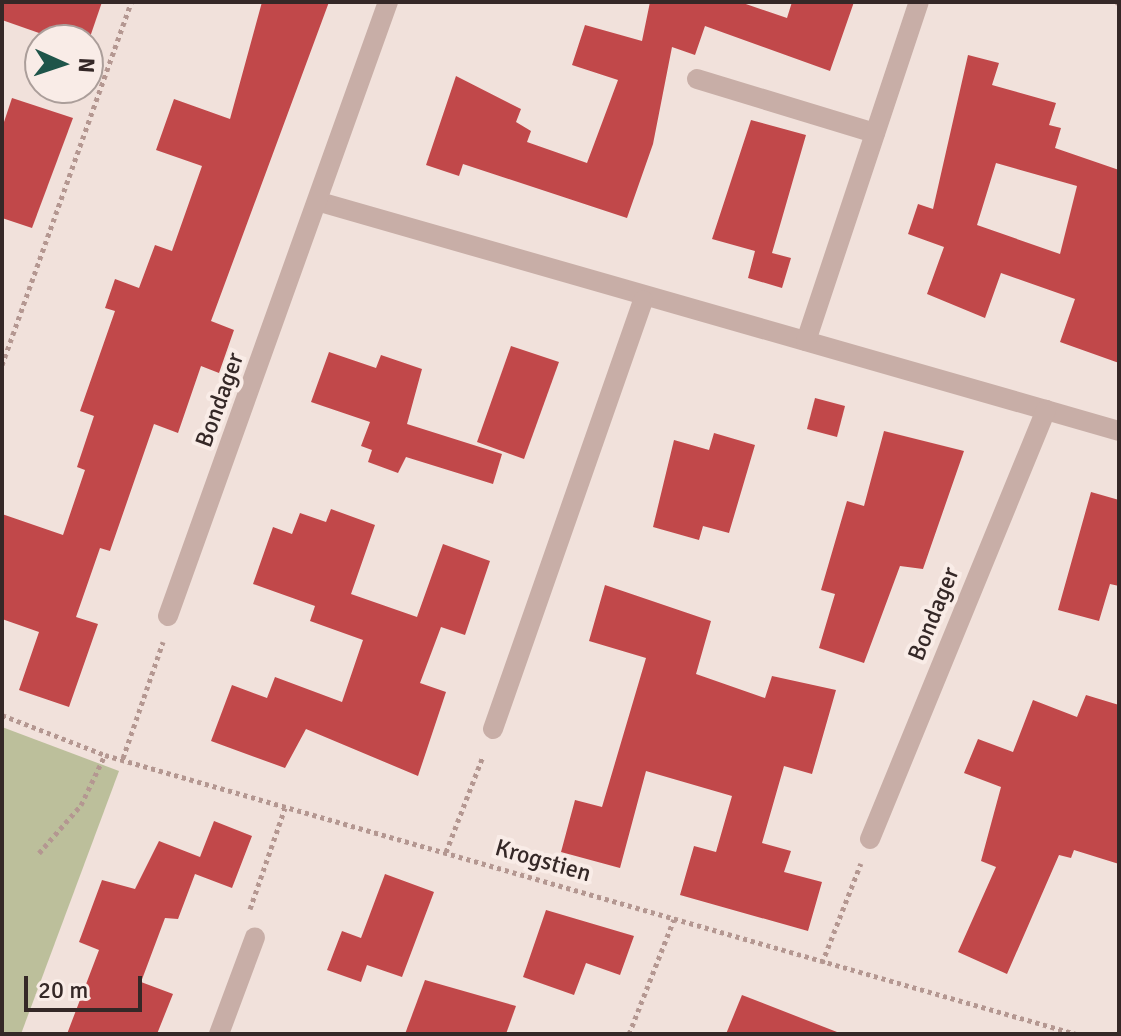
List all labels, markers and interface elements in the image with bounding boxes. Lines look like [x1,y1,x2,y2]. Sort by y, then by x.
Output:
north arrow [24,24,104,104]
text: N [73,57,100,74]
street label: Bondager [190,349,250,451]
street label: Bondager [902,563,966,665]
street label: Krogstien [492,834,594,888]
scale bar [28,960,146,1010]
text: 20 m [38,975,88,1005]

